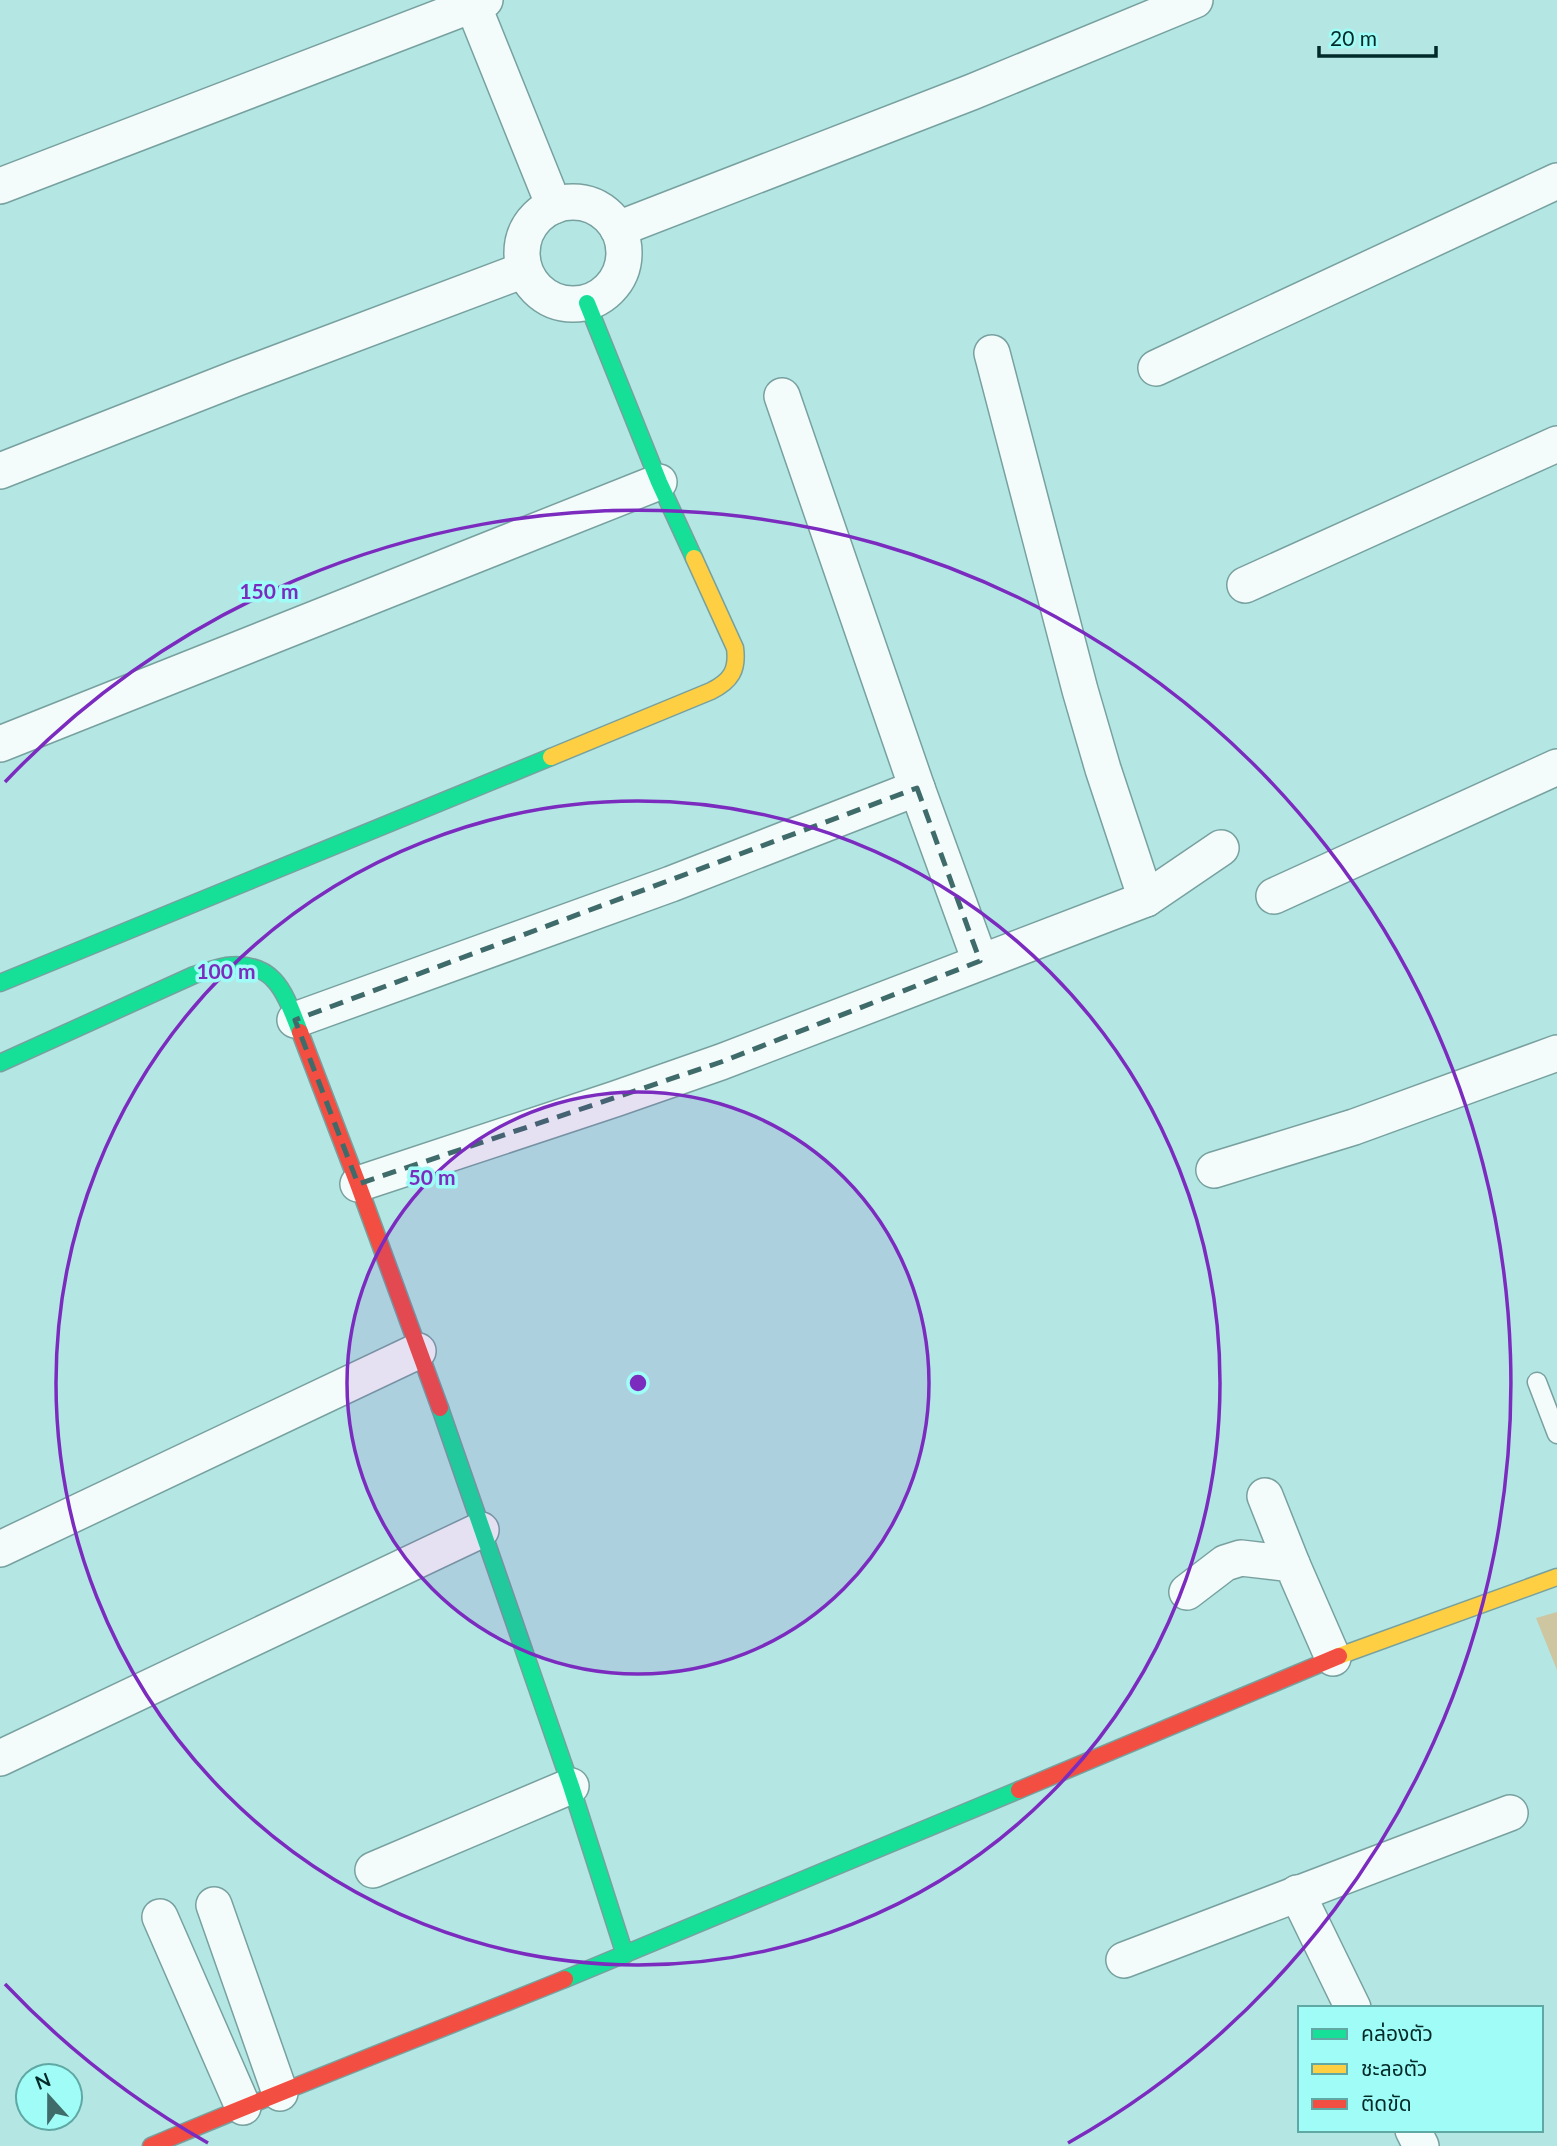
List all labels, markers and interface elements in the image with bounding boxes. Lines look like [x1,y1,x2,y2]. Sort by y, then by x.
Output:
scale bar [1319,14,1436,58]
text: 20 m [1330,25,1377,50]
text: 150 m [239,578,299,603]
text: 100 m [196,958,256,983]
text: 50 m [408,1164,456,1189]
centre of rings [626,1371,650,1395]
legend [1298,2006,1543,2132]
text: คล่องตัว [1361,2020,1433,2045]
text: ชะลอตัว [1361,2055,1427,2080]
north arrow [14,2062,84,2132]
text: N [32,2067,54,2094]
text: ติดขัด [1361,2090,1412,2115]

